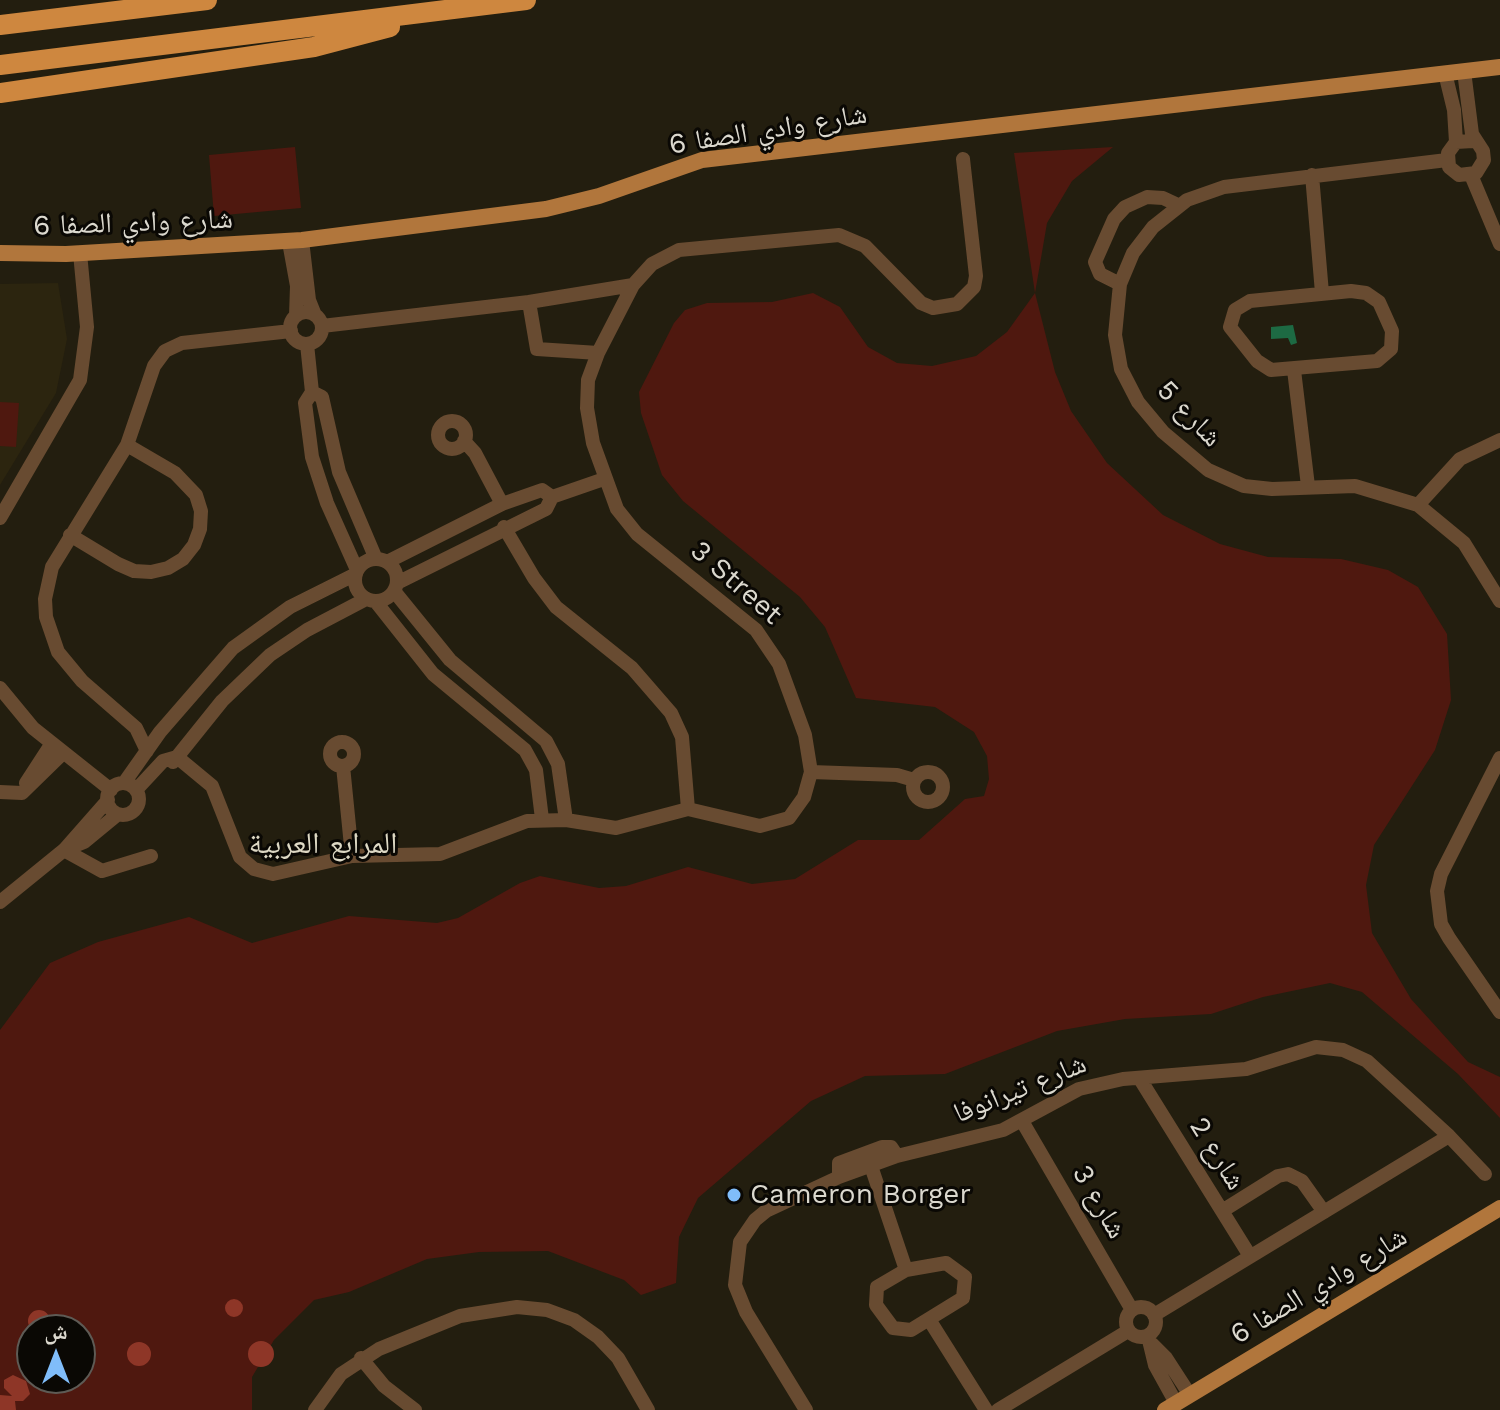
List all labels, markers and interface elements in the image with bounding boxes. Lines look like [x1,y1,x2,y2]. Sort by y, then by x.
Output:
street label: شارع وادي الصفا 6 [667,98,869,162]
street label: شارع وادي الصفا 6 [33,203,233,243]
street label: شارع 5 [1149,374,1229,454]
street label: 3 Street [683,534,789,632]
district label: المرابع العربية [249,826,397,862]
street label: شارع تيرانوفا [949,1047,1091,1131]
street label: شارع 2 [1182,1112,1252,1196]
street label: شارع 3 [1065,1159,1133,1245]
place label: Cameron Borger [750,1178,971,1212]
marker: Cameron Borger [725,1186,743,1204]
street label: شارع وادي الصفا 6 [1225,1220,1413,1352]
north arrow [16,1314,96,1394]
text: ش [44,1319,68,1344]

